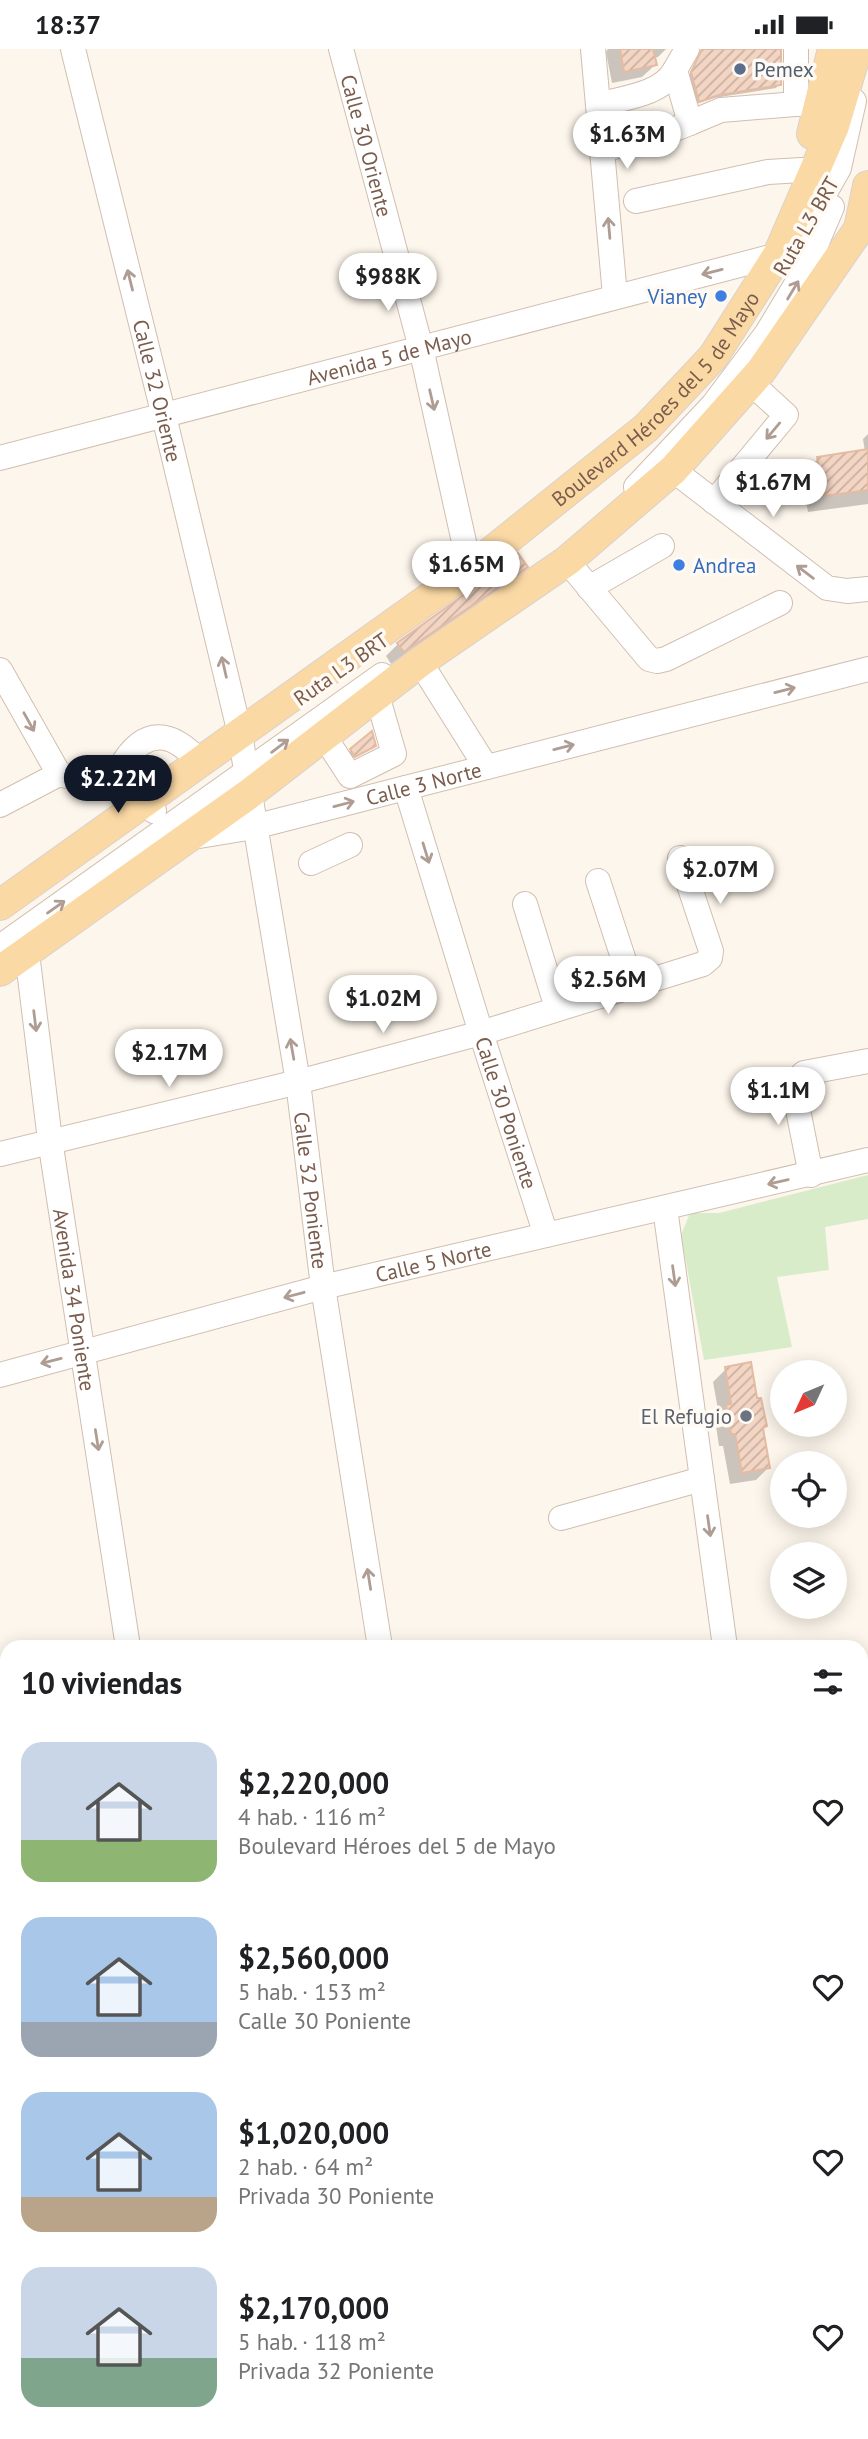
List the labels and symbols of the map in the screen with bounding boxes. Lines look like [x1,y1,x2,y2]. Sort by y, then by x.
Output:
place label: Pemex [754,56,814,83]
marker: Pemex [732,61,748,77]
street label: Calle 30 Oriente [335,72,399,220]
pin: $1.63M [570,111,684,171]
street label: Ruta L3 BRT [767,171,845,280]
one-way arrow [602,217,615,240]
pin: $988K [339,253,437,313]
one-way arrow [701,266,723,279]
one-way arrow [123,269,136,292]
one-way arrow [786,280,800,300]
place label: Vianey [647,283,707,310]
street label: Boulevard Héroes del 5 de Mayo [546,286,765,512]
marker: Vianey [713,288,729,304]
street label: Calle 32 Oriente [127,317,188,465]
street label: Avenida 5 de Mayo [304,322,474,391]
one-way arrow [426,388,439,411]
one-way arrow [765,421,781,439]
pin: $1.67M [716,459,830,519]
pin: $1.65M [409,541,523,601]
place label: Andrea [693,552,756,579]
marker: Andrea [671,557,687,573]
one-way arrow [796,565,815,580]
street label: Ruta L3 BRT [288,626,394,712]
one-way arrow [217,657,230,679]
one-way arrow [773,683,795,696]
one-way arrow [22,711,36,731]
one-way arrow [270,739,289,753]
one-way arrow [552,740,575,753]
pin: $2.22M [61,755,175,815]
street label: Calle 3 Norte [363,756,484,811]
one-way arrow [332,797,355,810]
one-way arrow [420,842,433,864]
pin: $2.07M [663,847,777,906]
one-way arrow [46,900,65,914]
pin: $2.56M [551,957,665,1016]
pin: $1.02M [326,975,440,1035]
one-way arrow [29,1009,42,1032]
pin: $2.17M [112,1030,226,1089]
street label: Calle 30 Poniente [470,1033,544,1192]
one-way arrow [285,1038,298,1061]
pin: $1.1M [729,1067,827,1127]
street label: Calle 32 Poniente [288,1110,334,1271]
one-way arrow [767,1176,790,1189]
street label: Avenida 34 Poniente [47,1207,102,1393]
street label: Calle 5 Norte [373,1235,494,1288]
one-way arrow [668,1264,681,1287]
one-way arrow [283,1289,306,1302]
one-way arrow [40,1355,63,1368]
north arrow [770,1360,847,1437]
place label: El Refugio [641,1403,732,1430]
marker: El Refugio [738,1408,754,1424]
one-way arrow [91,1428,104,1451]
one-way arrow [702,1514,715,1537]
one-way arrow [362,1568,375,1591]

